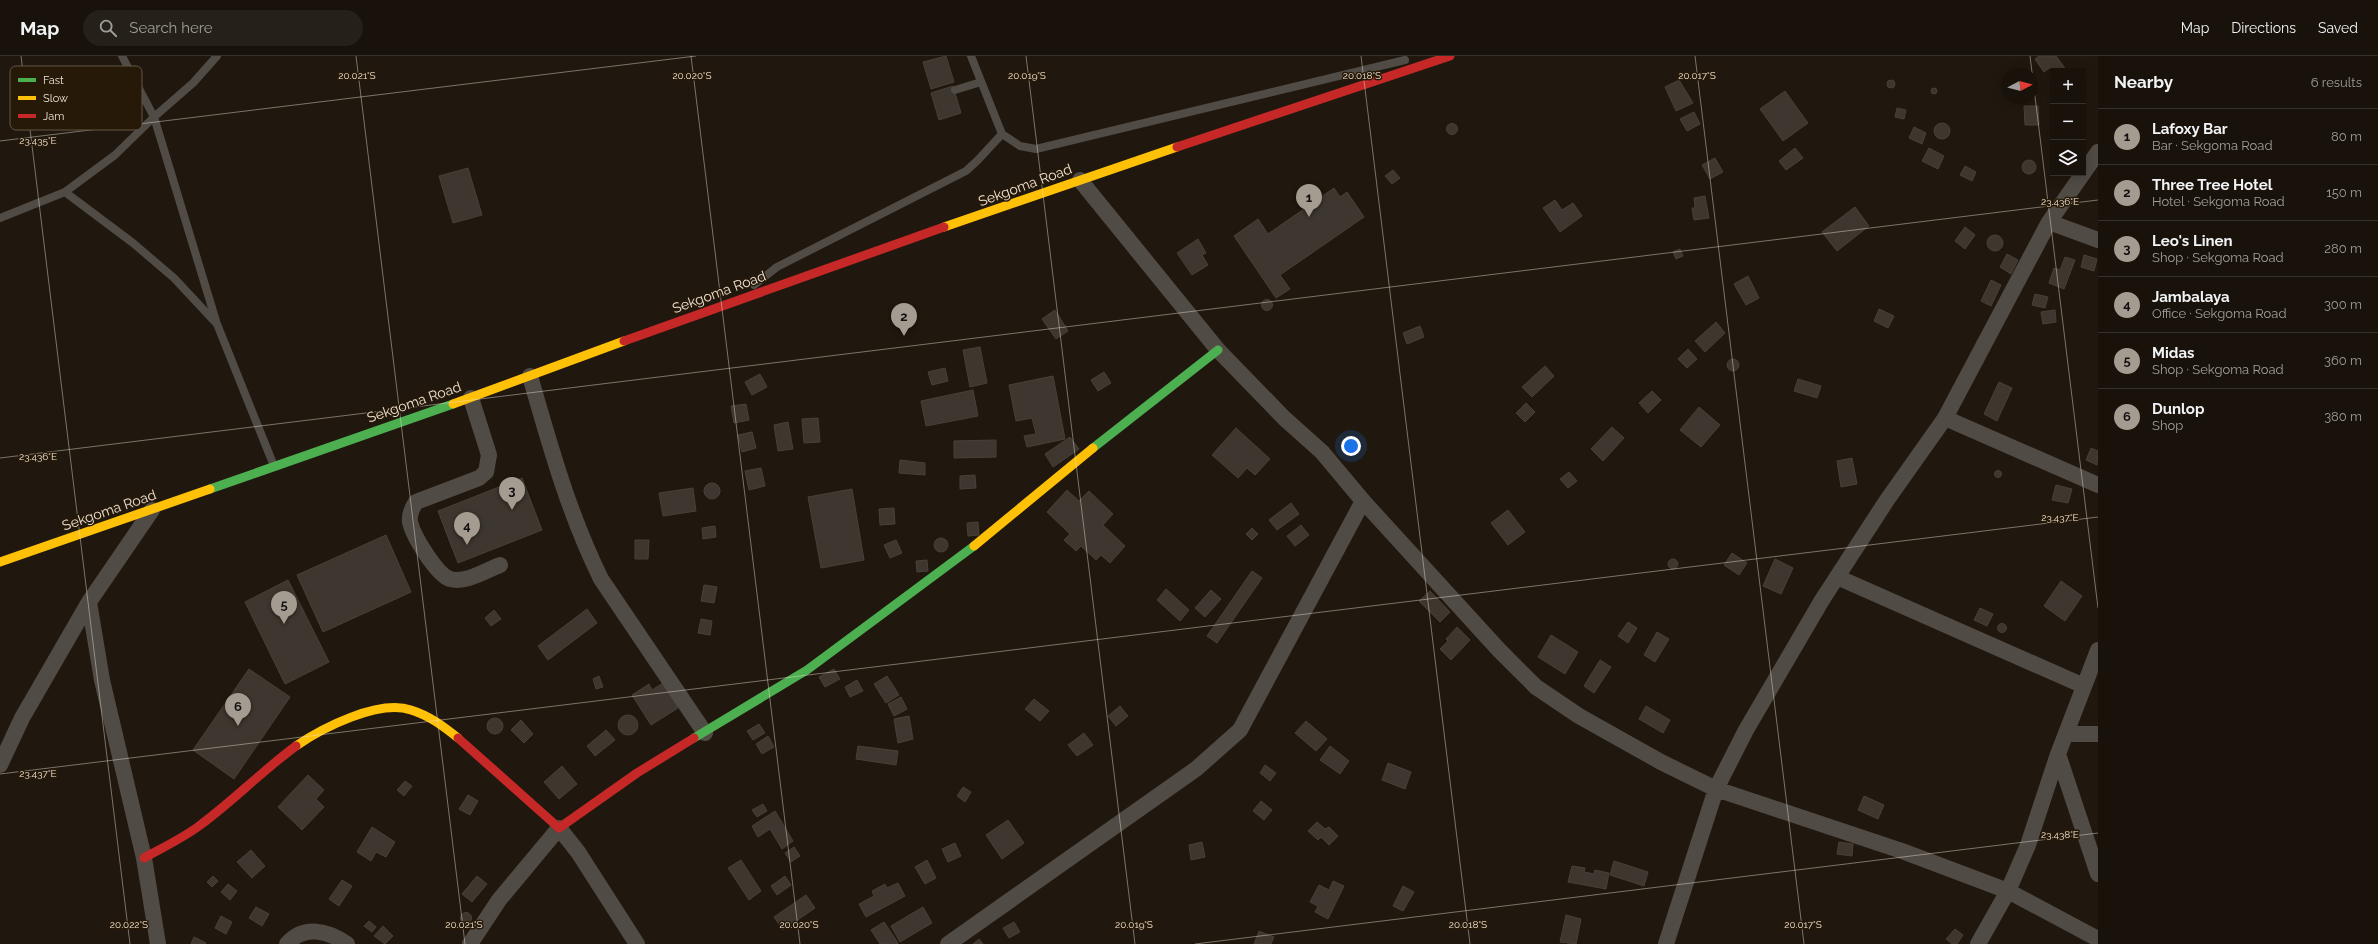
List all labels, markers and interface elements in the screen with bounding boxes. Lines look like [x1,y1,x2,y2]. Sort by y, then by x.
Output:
search box [83,10,363,46]
text: Map [20,17,59,39]
icon: search [97,17,119,39]
text: Search here [129,19,213,37]
text: Map [2181,20,2209,36]
text: Directions [2231,20,2296,36]
text: Saved [2318,20,2358,36]
legend [10,66,142,130]
north arrow [2002,68,2038,104]
map controls [2050,68,2086,176]
button: + [2050,68,2086,104]
text: 20.021°S [338,70,376,81]
text: 20.020°S [672,70,712,81]
text: 20.019°S [1008,70,1046,81]
text: 20.018°S [1343,70,1381,81]
text: 20.017°S [1678,70,1716,81]
text: Nearby [2114,72,2173,92]
text: Fast [43,74,64,87]
text: 6 results [2311,75,2362,90]
text: Slow [43,92,68,105]
button: − [2050,104,2086,140]
text: Jam [43,110,64,123]
text: Lafoxy Bar [2152,120,2228,138]
text: 1 [2124,129,2130,144]
text: 80 m [2331,129,2362,144]
text: 23.435°E [19,135,57,146]
text: Bar · Sekgoma Road [2152,138,2272,153]
button: layers [2050,140,2086,176]
street label: Sekgoma Road [976,161,1074,209]
text: Three Tree Hotel [2152,176,2272,194]
pin: 1 [1296,184,1322,217]
text: 2 [2123,185,2131,200]
text: 150 m [2326,185,2362,200]
text: Hotel · Sekgoma Road [2152,194,2285,209]
text: 23.436°E [2041,196,2079,207]
text: Leo's Linen [2152,232,2233,250]
text: 3 [2123,241,2131,256]
text: 280 m [2324,241,2362,256]
text: Shop · Sekgoma Road [2152,250,2284,265]
street label: Sekgoma Road [670,268,768,316]
text: Jambalaya [2152,288,2230,306]
text: 4 [2123,297,2131,312]
text: 300 m [2324,297,2362,312]
pin: 2 [891,303,917,336]
text: Office · Sekgoma Road [2152,306,2286,321]
text: Midas [2152,344,2195,362]
text: 5 [2123,353,2131,368]
text: 360 m [2324,353,2362,368]
text: Shop · Sekgoma Road [2152,362,2284,377]
street label: Sekgoma Road [365,378,463,426]
text: Dunlop [2152,400,2204,418]
text: 6 [2123,409,2131,424]
text: 380 m [2324,409,2362,424]
text: Shop [2152,418,2183,433]
your location [1341,436,1361,456]
text: 23.436°E [19,451,57,462]
pin: 3 [499,477,525,510]
street label: Sekgoma Road [60,486,158,534]
pin: 4 [454,512,480,545]
text: 23.437°E [2041,512,2079,523]
pin: 5 [271,591,297,624]
pin: 6 [225,693,251,726]
text: 23.437°E [19,768,57,779]
text: 23.438°E [2041,829,2079,840]
text: 20.022°S [110,919,148,930]
text: 20.021°S [445,919,483,930]
text: 20.020°S [779,919,819,930]
text: 20.019°S [1115,919,1153,930]
text: 20.018°S [1449,919,1487,930]
text: 20.017°S [1784,919,1822,930]

